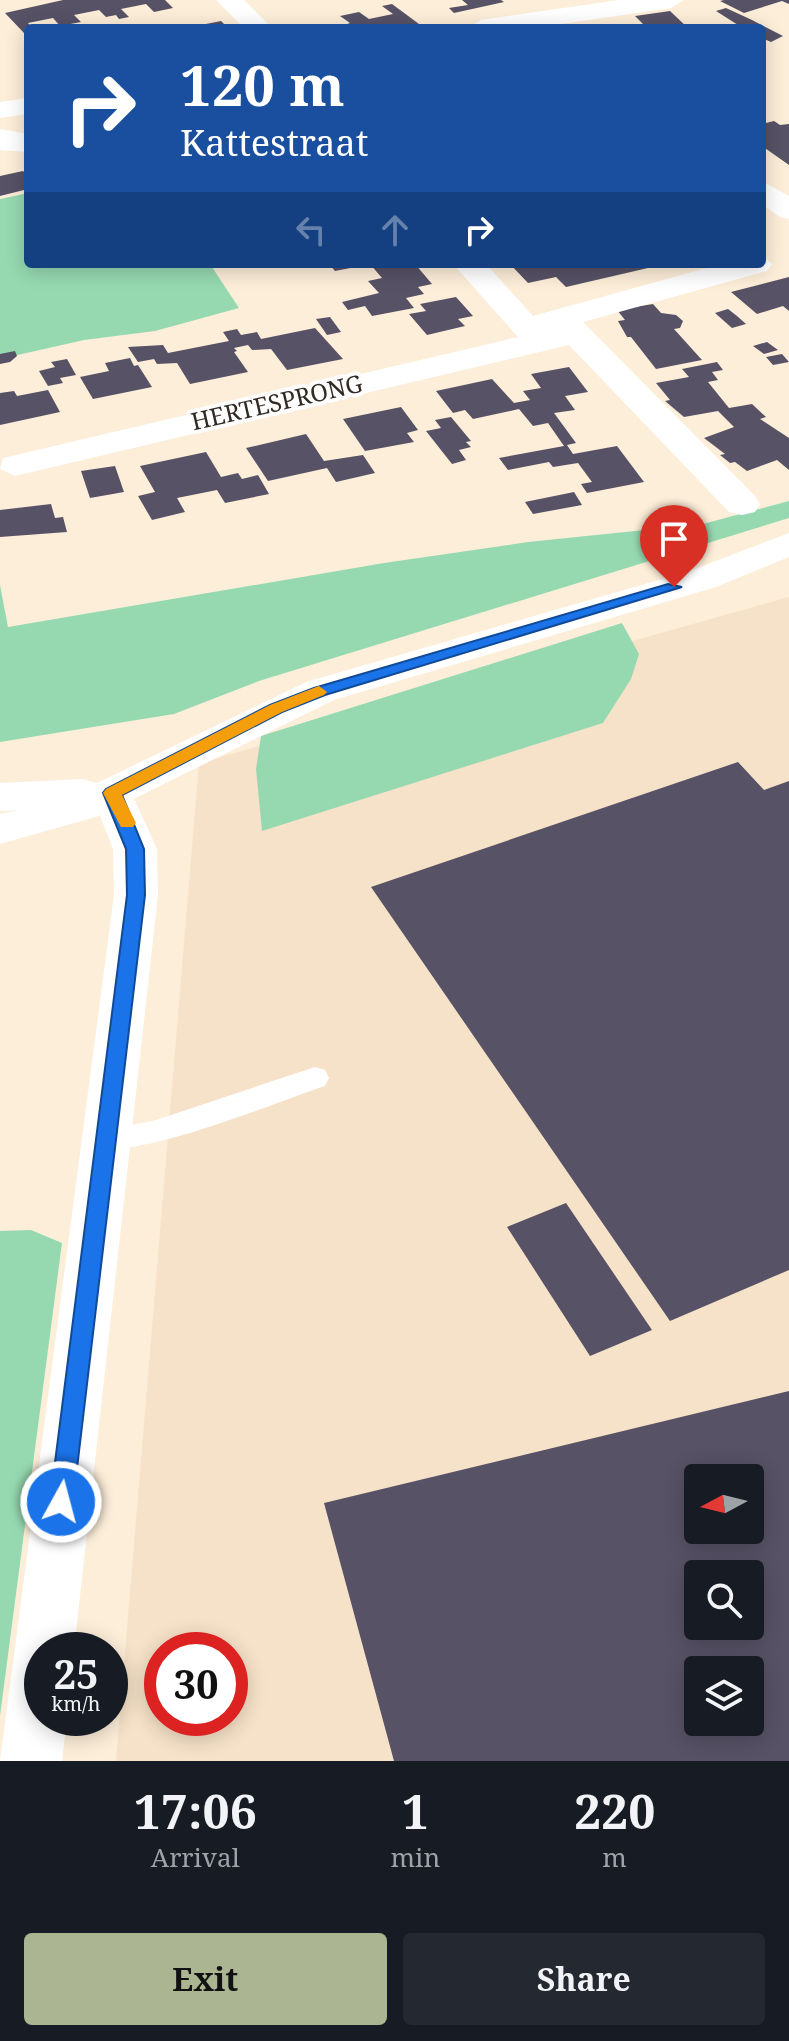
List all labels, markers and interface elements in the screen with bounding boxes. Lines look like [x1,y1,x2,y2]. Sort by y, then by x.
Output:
text: 120 m [180,46,345,122]
icon: right [48,56,152,160]
text: Kattestraat [180,118,368,167]
icon: left [289,208,333,252]
icon: ahead [373,208,417,252]
icon: right [457,208,501,252]
street label: HERTESPRONG [188,366,366,437]
pin [640,505,708,587]
icon: arrive [652,517,696,561]
position arrow [19,1460,103,1544]
north arrow [684,1464,764,1544]
map controls [684,1464,764,1736]
button: search [684,1560,764,1640]
speed limit sign: 30 [144,1632,248,1736]
text: 25 [53,1646,99,1701]
button: layers [684,1656,764,1736]
text: km/h [51,1690,101,1717]
text: 17:06 [134,1778,257,1843]
text: 1 [402,1778,429,1843]
text: 220 [574,1778,655,1843]
text: Arrival [151,1839,240,1875]
text: min [391,1839,440,1875]
text: m [602,1839,627,1875]
button: Exit [24,1933,387,2025]
button: Share [403,1933,765,2025]

